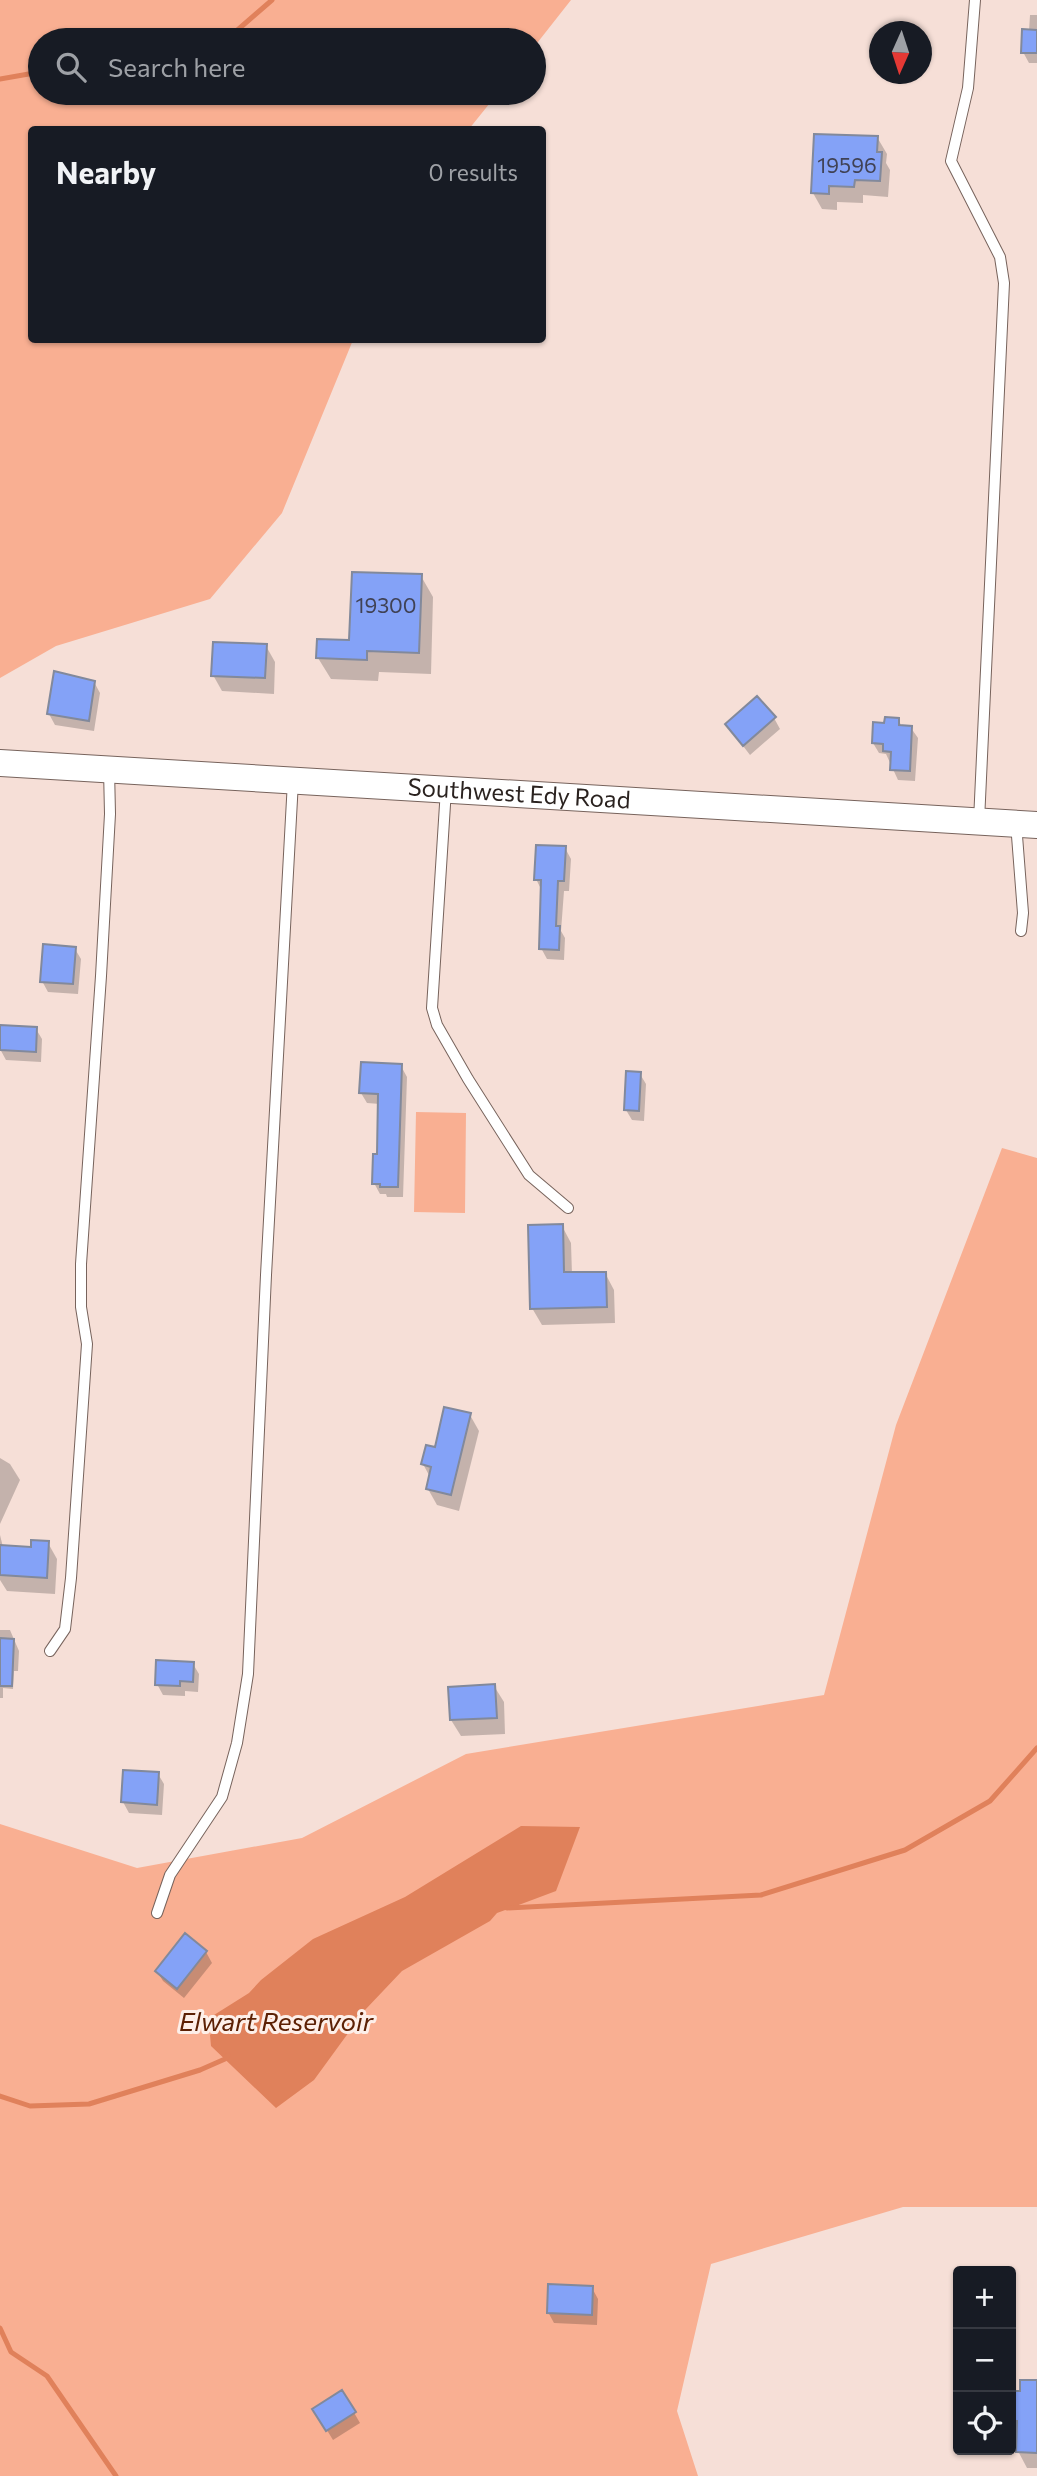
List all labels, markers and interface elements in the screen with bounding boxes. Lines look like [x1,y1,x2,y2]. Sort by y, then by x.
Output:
north arrow [869,21,932,84]
search box [28,28,546,105]
icon: search [52,48,90,86]
text: Search here [108,51,246,82]
house number: 19596 [817,152,877,177]
text: Nearby [56,153,156,190]
text: 0 results [429,158,518,186]
house number: 19300 [355,592,417,617]
street label: Southwest Edy Road [407,771,631,814]
water label: Elwart Reservoir [179,2005,375,2036]
map controls [953,2266,1016,2455]
button: + [953,2266,1016,2329]
button: − [953,2329,1016,2392]
button: locate [953,2392,1016,2455]

